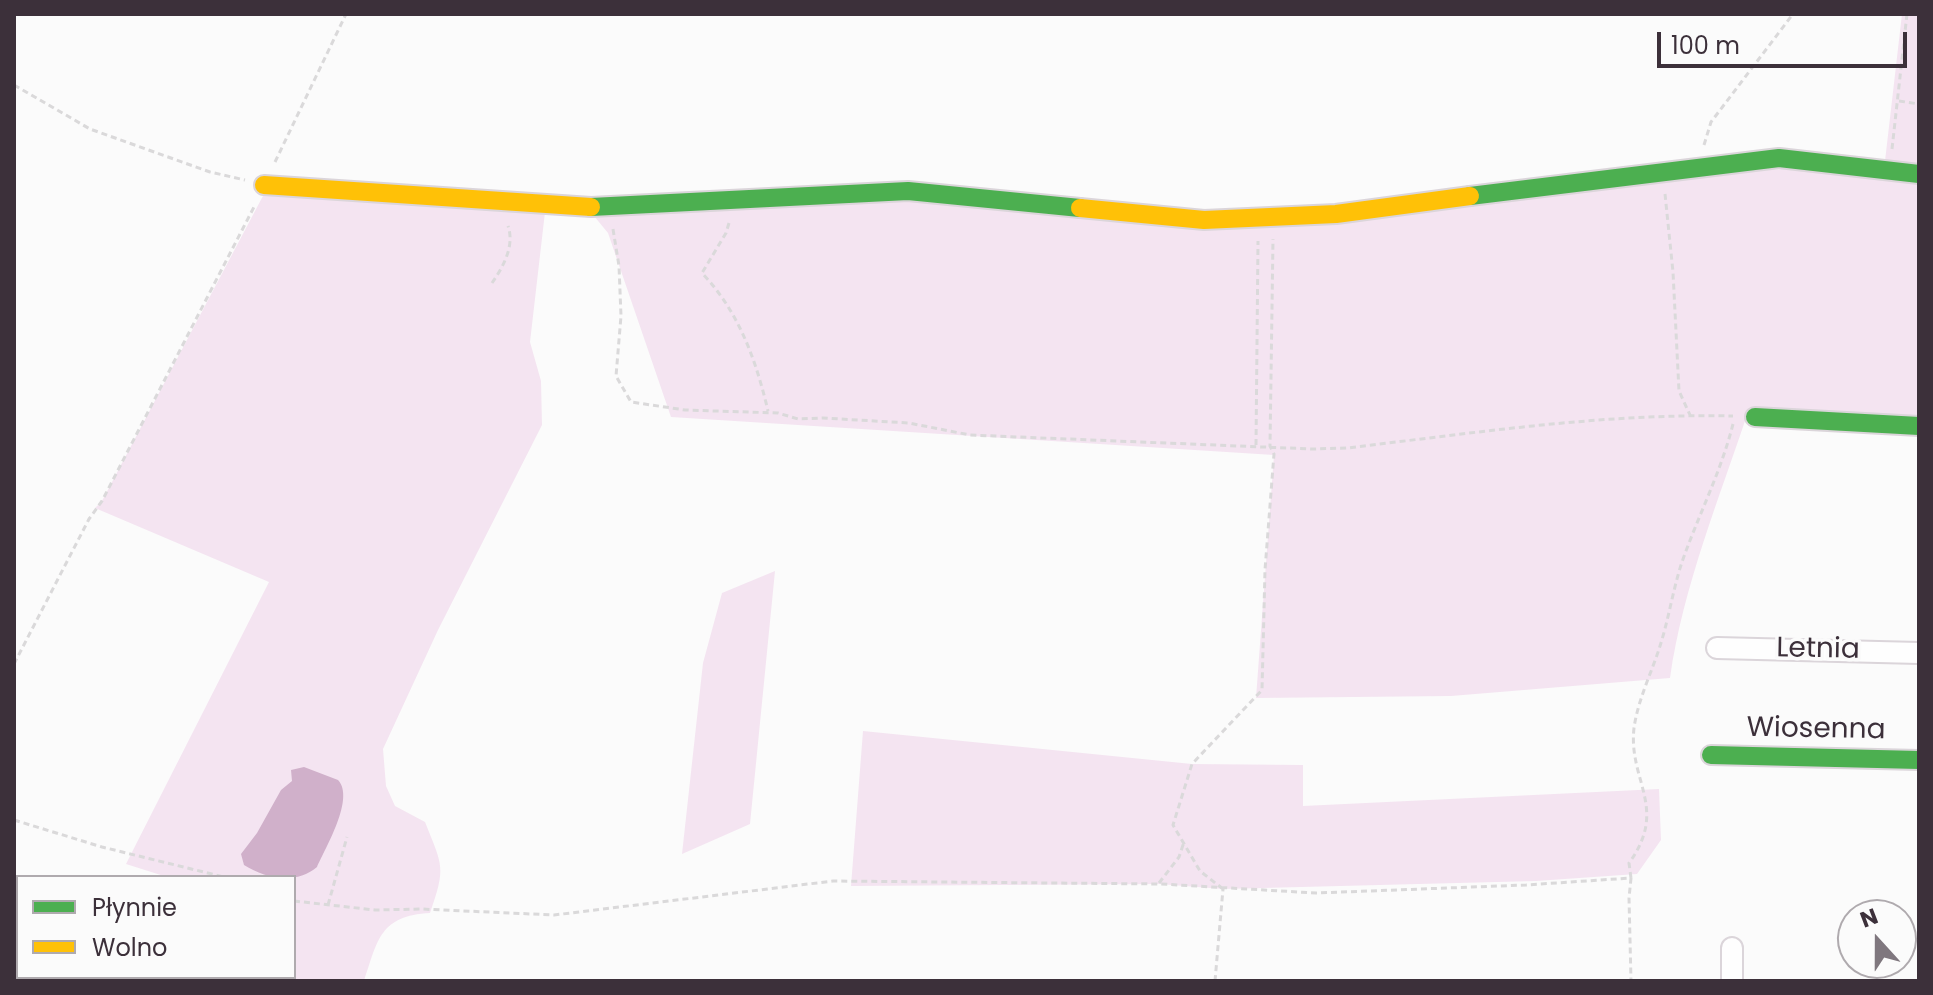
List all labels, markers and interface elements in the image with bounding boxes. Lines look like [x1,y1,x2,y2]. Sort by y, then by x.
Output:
scale bar [1661,16,1911,66]
text: 100 m [1671,29,1740,62]
street label: Letnia [1776,632,1860,668]
street label: Wiosenna [1746,712,1886,748]
legend [16,875,296,979]
text: Płynnie [92,891,177,924]
north arrow [1837,899,1917,979]
text: N [1856,901,1882,935]
text: Wolno [92,931,167,964]

